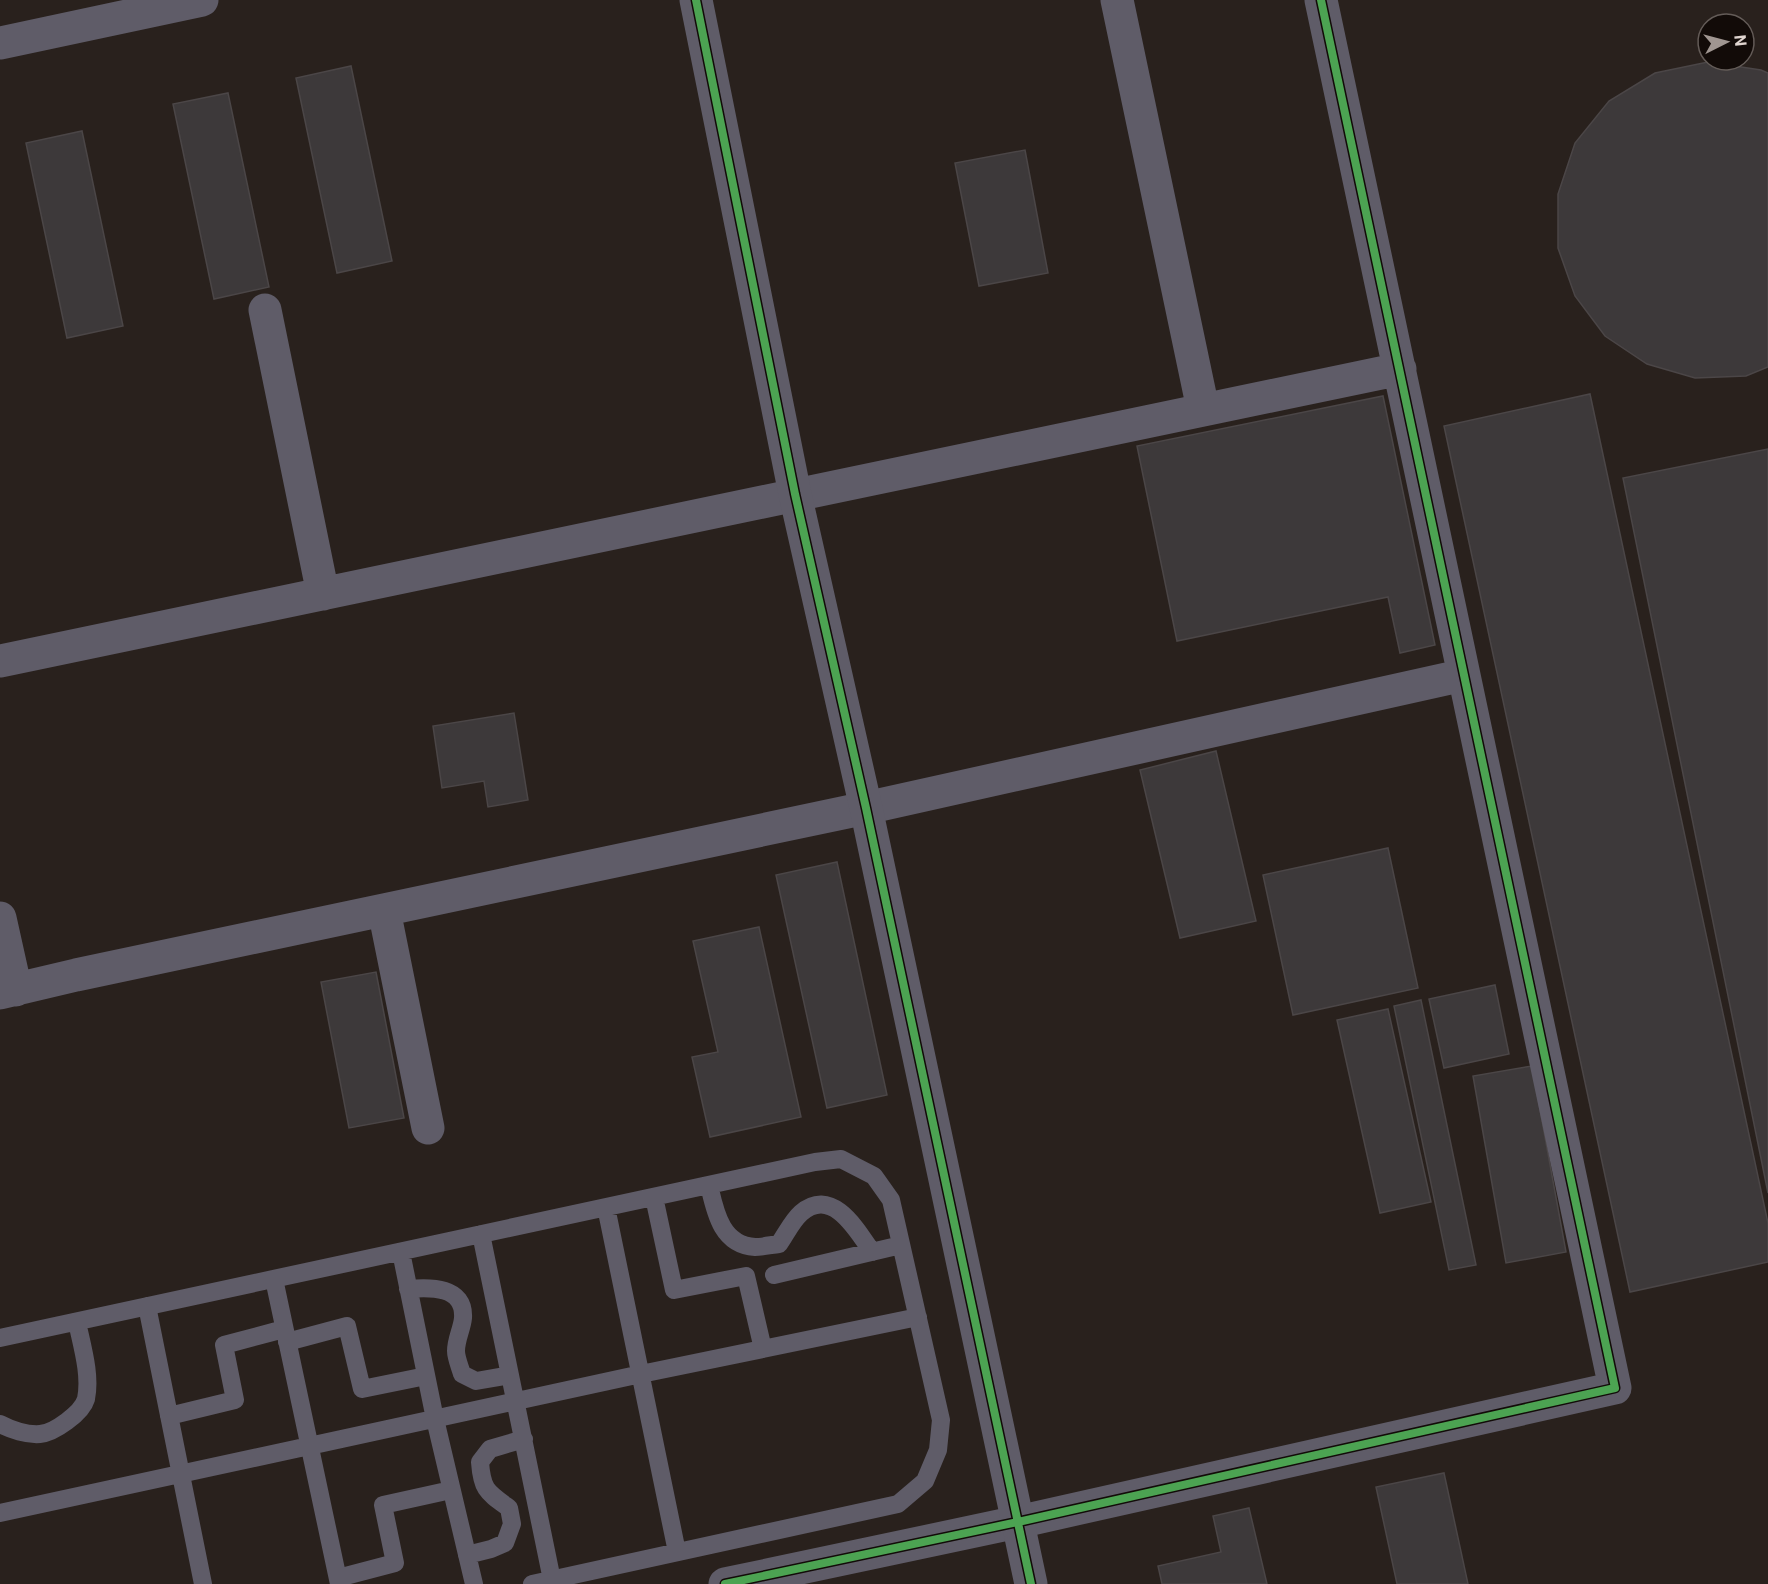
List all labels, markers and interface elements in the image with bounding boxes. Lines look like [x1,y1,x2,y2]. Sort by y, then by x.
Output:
north arrow [1696,12,1756,72]
text: N [1730,34,1750,47]

